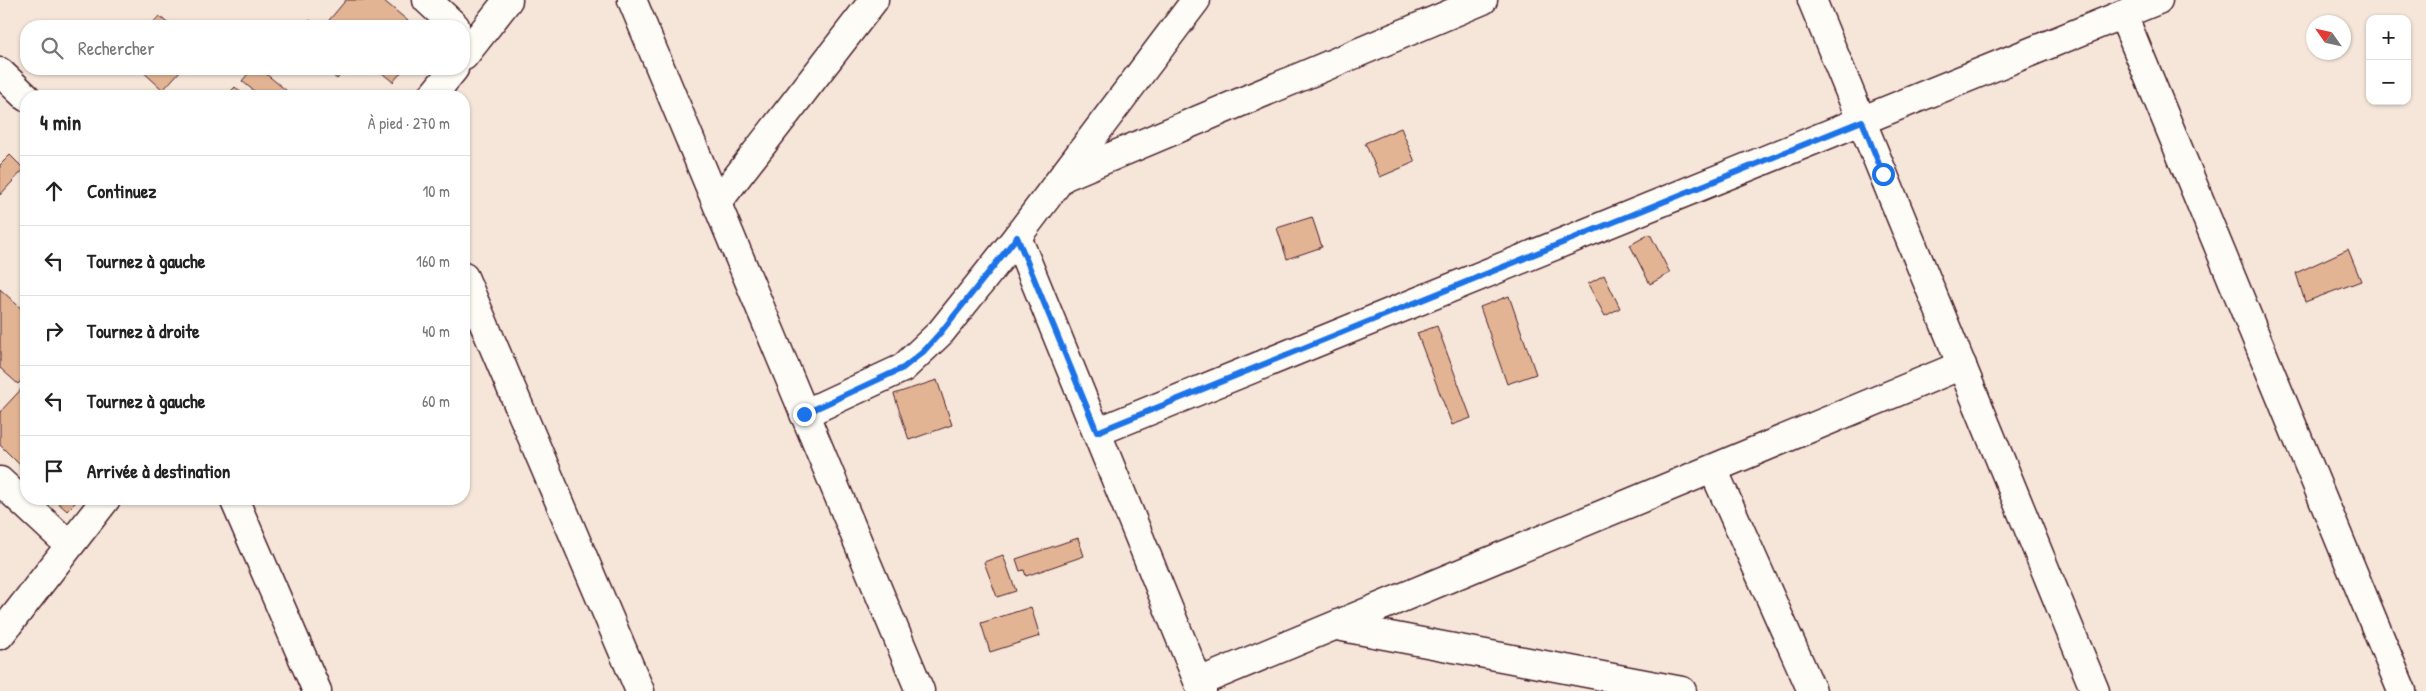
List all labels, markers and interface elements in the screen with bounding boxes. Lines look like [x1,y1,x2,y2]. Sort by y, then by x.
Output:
north arrow [2306,15,2351,60]
map controls [2366,15,2411,105]
button: + [2366,15,2411,60]
search box [20,20,470,75]
icon: search [38,34,66,62]
text: Rechercher [78,35,155,61]
button: − [2366,60,2411,105]
text: 4 min [40,108,81,137]
text: À pied · 270 m [368,112,450,134]
route start [1872,163,1895,186]
icon: ahead [40,177,68,205]
text: Continuez [87,178,156,204]
text: 10 m [422,180,450,202]
icon: left [40,247,68,275]
text: Tournez à gauche [87,248,205,274]
text: 160 m [416,250,450,272]
icon: right [40,317,68,345]
text: Tournez à droite [87,318,200,344]
text: 40 m [422,320,450,342]
icon: left [40,387,68,415]
text: Tournez à gauche [87,388,205,414]
text: 60 m [422,390,450,412]
route end [793,403,816,426]
icon: arrive [40,457,68,485]
text: Arrivée à destination [87,458,230,484]

